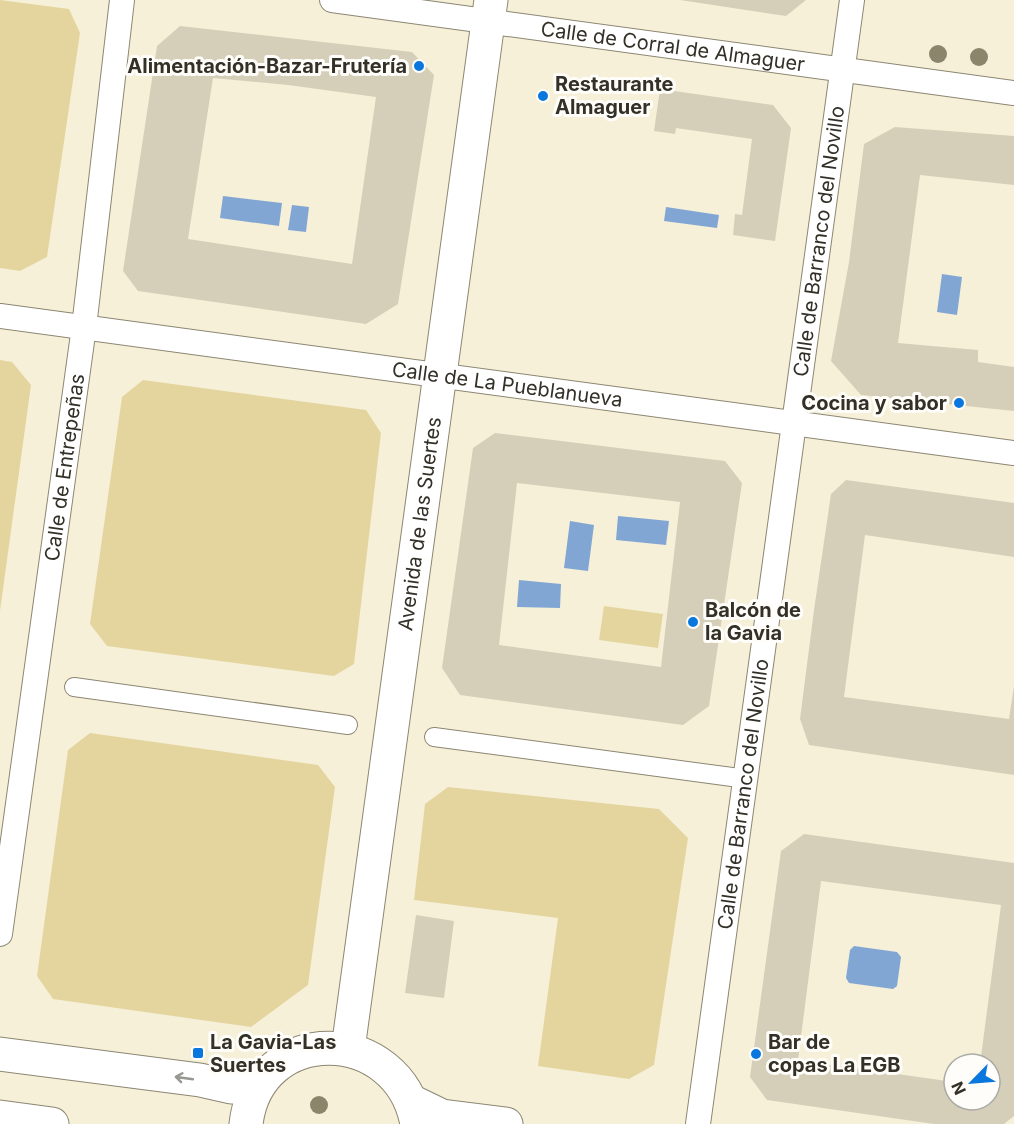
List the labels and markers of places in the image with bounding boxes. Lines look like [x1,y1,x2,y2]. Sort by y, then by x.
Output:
place label: Alimentación-Bazar-Frutería [127,54,407,78]
marker: Alimentación-Bazar-Frutería [412,59,426,73]
place label: Restaurante Almaguer [555,72,674,119]
marker: Restaurante Almaguer [536,89,550,103]
place label: Cocina y sabor [801,391,947,415]
marker: Cocina y sabor [952,396,966,410]
place label: Balcón de la Gavia [705,598,801,645]
marker: Balcón de la Gavia [686,615,700,629]
place label: La Gavia-Las Suertes [210,1030,336,1077]
place label: Bar de copas La EGB [768,1030,900,1077]
marker: La Gavia-Las Suertes [191,1046,205,1060]
marker: Bar de copas La EGB [749,1047,763,1061]

